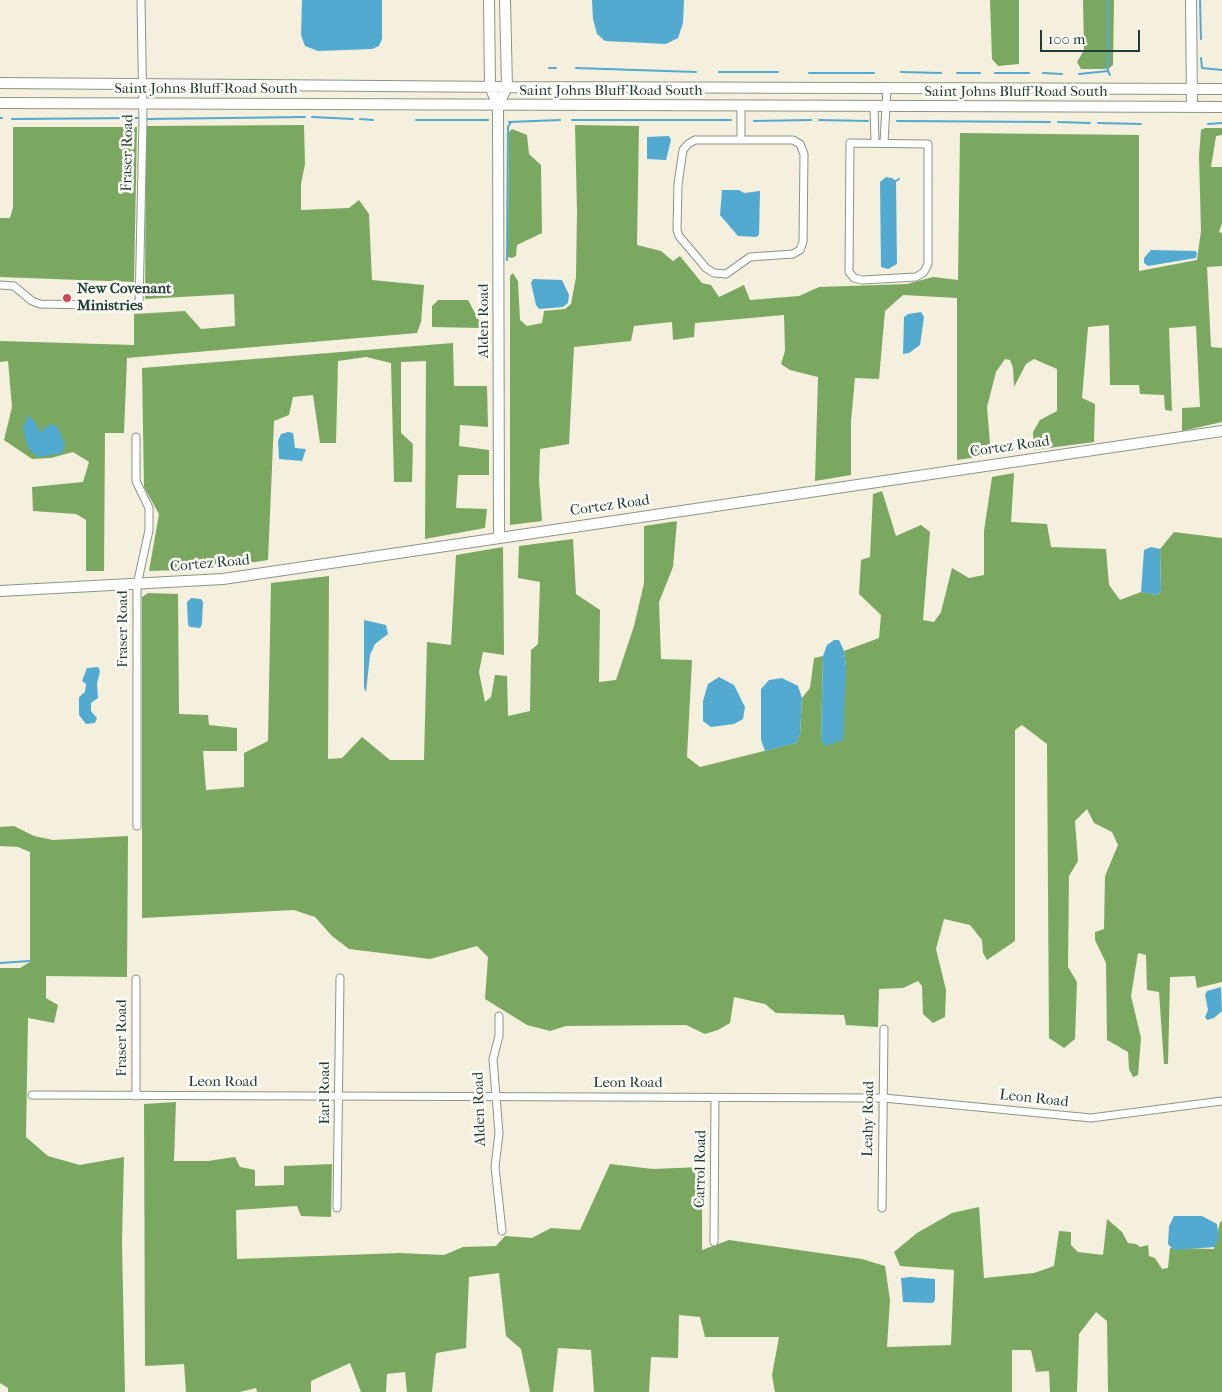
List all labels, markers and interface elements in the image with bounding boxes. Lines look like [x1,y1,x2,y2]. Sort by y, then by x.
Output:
scale bar [1042,20,1142,52]
text: 100 m [1048,30,1086,48]
street label: Saint Johns Bluff Road South [114,80,298,98]
street label: Saint Johns Bluff Road South [519,82,703,100]
street label: Saint Johns Bluff Road South [924,83,1108,101]
street label: Fraser Road [118,114,138,192]
place label: New Covenant Ministries [77,280,171,315]
street label: Alden Road [475,284,493,358]
marker: New Covenant Ministries [61,292,73,304]
street label: Cortez Road [969,433,1051,461]
street label: Cortez Road [569,492,651,520]
street label: Cortez Road [169,552,251,576]
street label: Fraser Road [114,590,132,668]
street label: Fraser Road [113,999,131,1077]
street label: Earl Road [316,1061,334,1125]
street label: Alden Road [470,1071,490,1147]
street label: Leon Road [188,1073,258,1091]
street label: Leon Road [593,1074,663,1092]
street label: Leahy Road [859,1081,879,1157]
street label: Leon Road [999,1086,1069,1112]
street label: Carrol Road [691,1130,711,1208]

